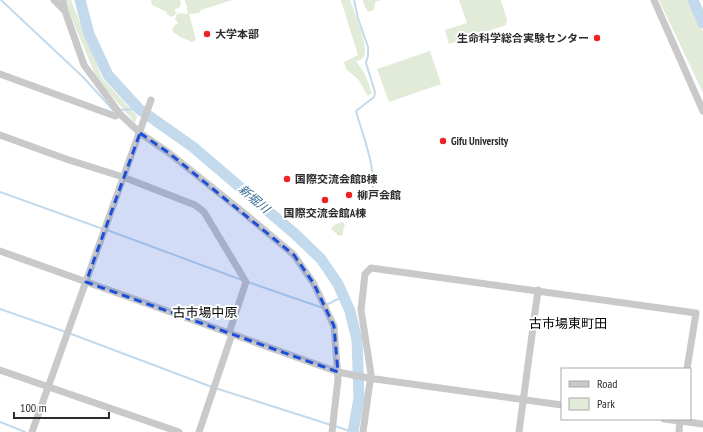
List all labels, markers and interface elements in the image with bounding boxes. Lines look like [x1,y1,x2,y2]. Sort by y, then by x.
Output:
place label: 大学本部 [215,27,259,41]
marker: 大学本部 [202,29,212,39]
place label: 生命科学総合実験センター [457,31,589,45]
marker: 生命科学総合実験センター [592,33,602,43]
place label: Gifu University [451,134,509,148]
marker: Gifu University [438,136,448,146]
place label: 国際交流会館B棟 [295,172,377,186]
marker: 国際交流会館B棟 [282,174,292,184]
water label: 新堀川 [236,181,274,217]
place label: 柳戸会館 [357,188,401,202]
marker: 柳戸会館 [344,190,354,200]
marker: 国際交流会館A棟 [320,195,330,205]
place label: 国際交流会館A棟 [284,206,366,220]
district label: 古市場中原 [172,304,238,321]
district label: 古市場東町田 [529,315,607,332]
legend [561,368,691,420]
text: Road [597,376,617,391]
scale bar [14,394,109,420]
text: Park [597,396,615,411]
text: 100 m [20,400,47,415]

